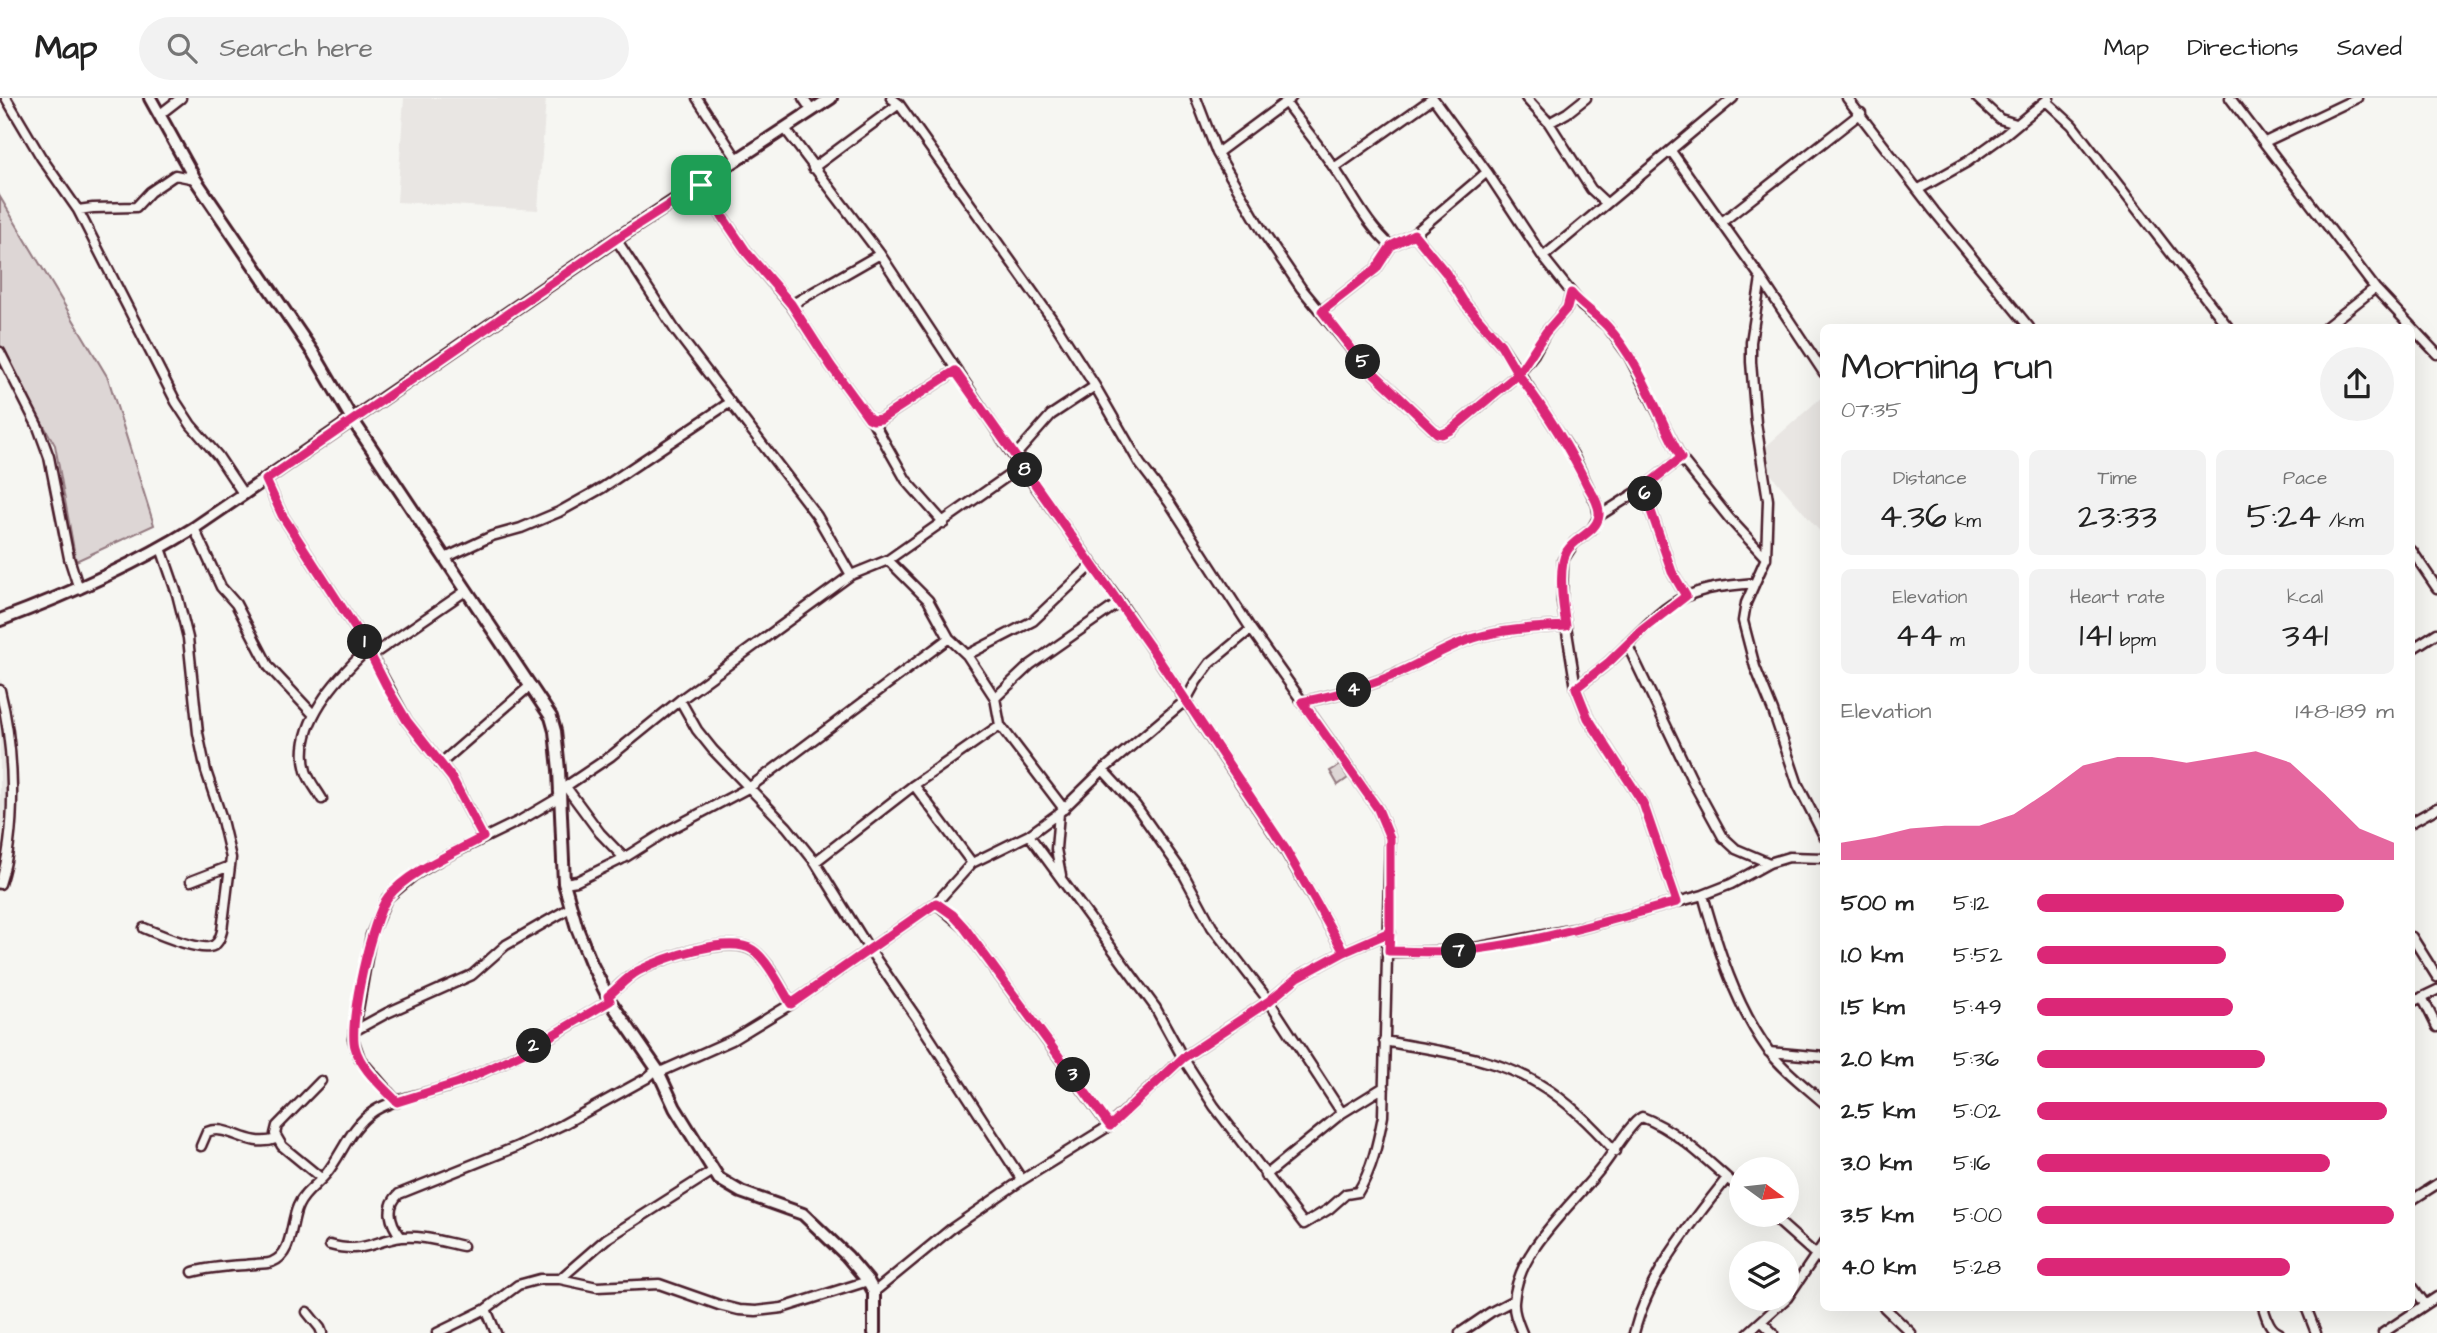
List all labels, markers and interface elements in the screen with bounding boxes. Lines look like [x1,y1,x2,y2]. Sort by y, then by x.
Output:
search box [139,17,629,80]
text: Map [35,25,97,71]
icon: search [163,29,201,67]
text: Search here [219,30,373,66]
text: Map [2104,31,2149,65]
text: Directions [2187,31,2299,65]
text: Saved [2337,31,2402,65]
pin [671,155,731,215]
icon: arrive [682,166,720,204]
text: Morning run [1841,342,2053,394]
pin: 5 [1346,344,1380,380]
button: share [2320,347,2394,421]
text: 5 [1356,348,1369,375]
text: 07:35 [1841,394,1902,426]
pin: 8 [1007,452,1042,488]
text: 8 [1018,456,1031,483]
text: Distance [1893,465,1967,492]
text: Time [2098,465,2137,492]
text: Pace [2283,465,2327,492]
pin: 6 [1628,476,1662,512]
text: 6 [1639,480,1650,507]
text: 4.36 [1879,492,1947,541]
text: 23:33 [2078,492,2157,541]
text: 5:24 [2247,492,2321,541]
text: km [1947,508,1981,535]
text: /km [2321,508,2364,535]
text: Elevation [1892,584,1967,611]
text: Heart rate [2070,584,2165,611]
text: kcal [2287,584,2323,611]
text: 44 [1895,611,1942,660]
text: 141 [2079,611,2112,660]
text: 341 [2282,611,2328,660]
pin: 1 [348,624,382,660]
text: m [1942,627,1965,654]
text: bpm [2112,627,2156,654]
text: 1 [363,628,366,655]
pin: 4 [1336,672,1372,708]
text: 4 [1347,676,1360,703]
text: Elevation [1841,695,1932,727]
text: 148–189 m [2295,695,2394,727]
text: 500 m [1841,887,1913,919]
text: 5:12 [1953,887,1989,919]
pin: 7 [1442,934,1476,968]
text: 7 [1453,937,1464,964]
text: 1.0 km [1841,939,1903,971]
text: 5:52 [1953,939,2003,971]
text: 1.5 km [1841,991,1905,1023]
text: 5:49 [1953,991,2002,1023]
pin: 2 [516,1028,552,1063]
text: 2 [528,1032,539,1059]
text: 2.0 km [1841,1043,1913,1075]
text: 5:36 [1953,1043,1999,1075]
pin: 3 [1056,1058,1090,1093]
text: 3 [1068,1061,1077,1088]
text: 2.5 km [1841,1095,1915,1127]
text: 5:02 [1953,1095,2001,1127]
text: 3.0 km [1841,1147,1912,1179]
text: 5:16 [1953,1147,1991,1179]
north arrow [1729,1157,1799,1227]
map controls [1729,1157,1799,1311]
text: 3.5 km [1841,1199,1913,1231]
text: 5:00 [1953,1199,2002,1231]
button: layers [1729,1241,1799,1311]
text: 4.0 km [1841,1251,1916,1283]
text: 5:28 [1953,1251,2001,1283]

